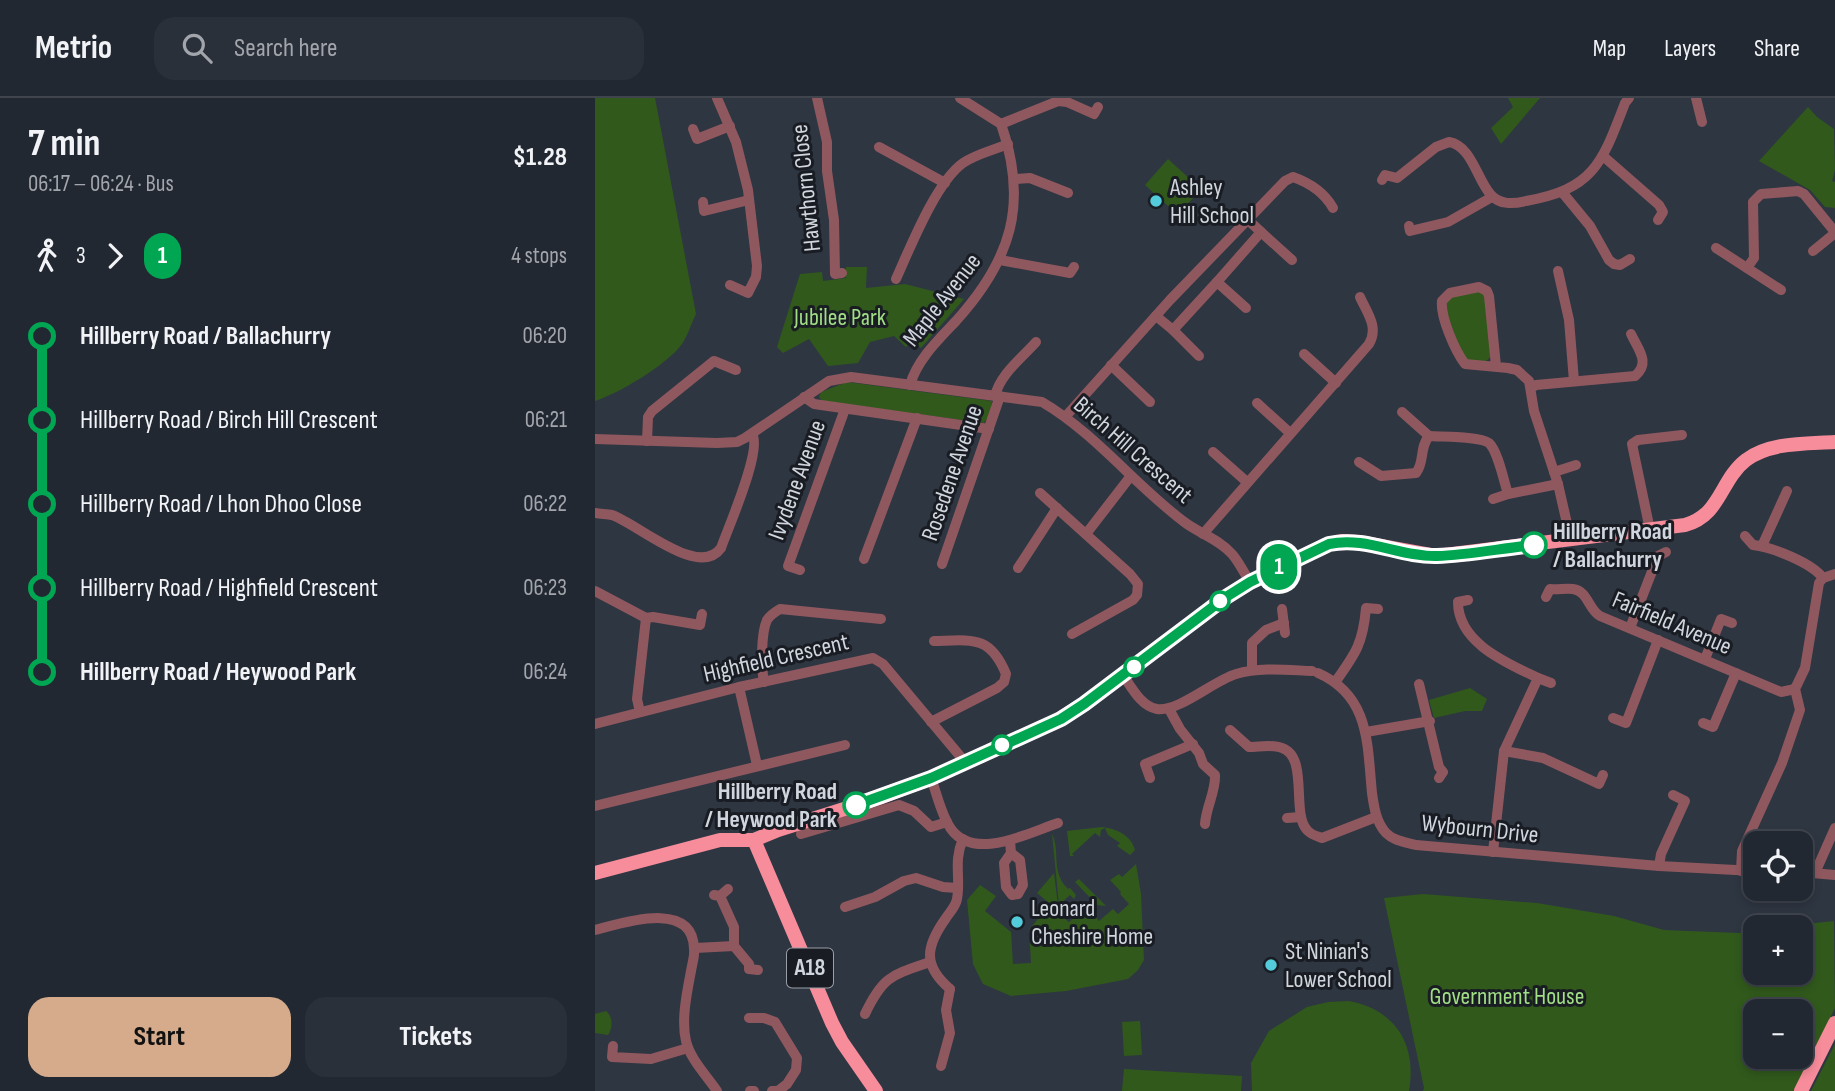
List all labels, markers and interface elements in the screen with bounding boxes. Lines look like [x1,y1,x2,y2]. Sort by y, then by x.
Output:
search box [154,17,644,80]
text: Metrio [35,28,112,68]
icon: search [178,29,216,67]
text: Search here [234,33,337,64]
text: Map [1593,34,1626,63]
text: Layers [1664,34,1716,63]
text: Share [1754,34,1800,63]
text: 7 min [28,121,100,166]
street label: Hawthorn Close [785,123,827,253]
text: $1.28 [513,142,567,173]
text: 06:17 – 06:24 · Bus [28,170,174,198]
place label: Ashley Hill School [1169,173,1254,230]
marker: Ashley Hill School [1148,193,1164,209]
icon: walk [28,237,66,275]
icon: forward [96,237,134,275]
text: 1 [158,241,167,270]
text: 3 [76,242,86,270]
text: 4 stops [511,242,567,270]
street label: Maple Avenue [897,248,987,352]
park label: Jubilee Park [793,303,886,332]
text: Hillberry Road / Ballachurry [80,321,331,352]
text: 06:20 [523,322,567,350]
street label: Birch Hill Crescent [1068,391,1198,509]
street label: Rosedene Avenue [915,402,989,544]
text: Hillberry Road / Birch Hill Crescent [80,405,378,436]
text: 06:21 [525,406,567,434]
street label: Ivydene Avenue [762,416,832,544]
text: Hillberry Road / Lhon Dhoo Close [80,489,362,520]
text: 06:22 [523,490,567,518]
place label: Hillberry Road / Ballachurry [1553,517,1672,574]
marker: Hillberry Road / Ballachurry [1521,532,1547,558]
line badge: 1 [1256,544,1302,590]
text: 1 [1274,552,1284,581]
text: Hillberry Road / Highfield Crescent [80,573,378,604]
text: 06:23 [523,574,567,602]
street label: Fairfield Avenue [1608,585,1736,661]
unlabelled marker [1210,591,1230,611]
street label: Highfield Crescent [701,627,851,689]
text: Hillberry Road / Heywood Park [80,657,356,688]
unlabelled marker [1124,657,1144,677]
text: 06:24 [523,658,567,686]
unlabelled marker [992,735,1012,755]
place label: Hillberry Road / Heywood Park [705,777,837,834]
marker: Hillberry Road / Heywood Park [843,792,869,818]
street label: Wybourn Drive [1420,808,1540,850]
map controls [1743,831,1813,1069]
button: locate [1743,831,1813,901]
place label: Leonard Cheshire Home [1031,894,1153,951]
marker: Leonard Cheshire Home [1009,914,1025,930]
button: + [1743,915,1813,985]
place label: St Ninian's Lower School [1285,937,1392,994]
road number: A18 [787,948,833,988]
marker: St Ninian's Lower School [1263,957,1279,973]
park label: Government House [1430,982,1584,1011]
button: Start [28,997,291,1077]
button: Tickets [305,997,567,1077]
button: − [1743,999,1813,1069]

